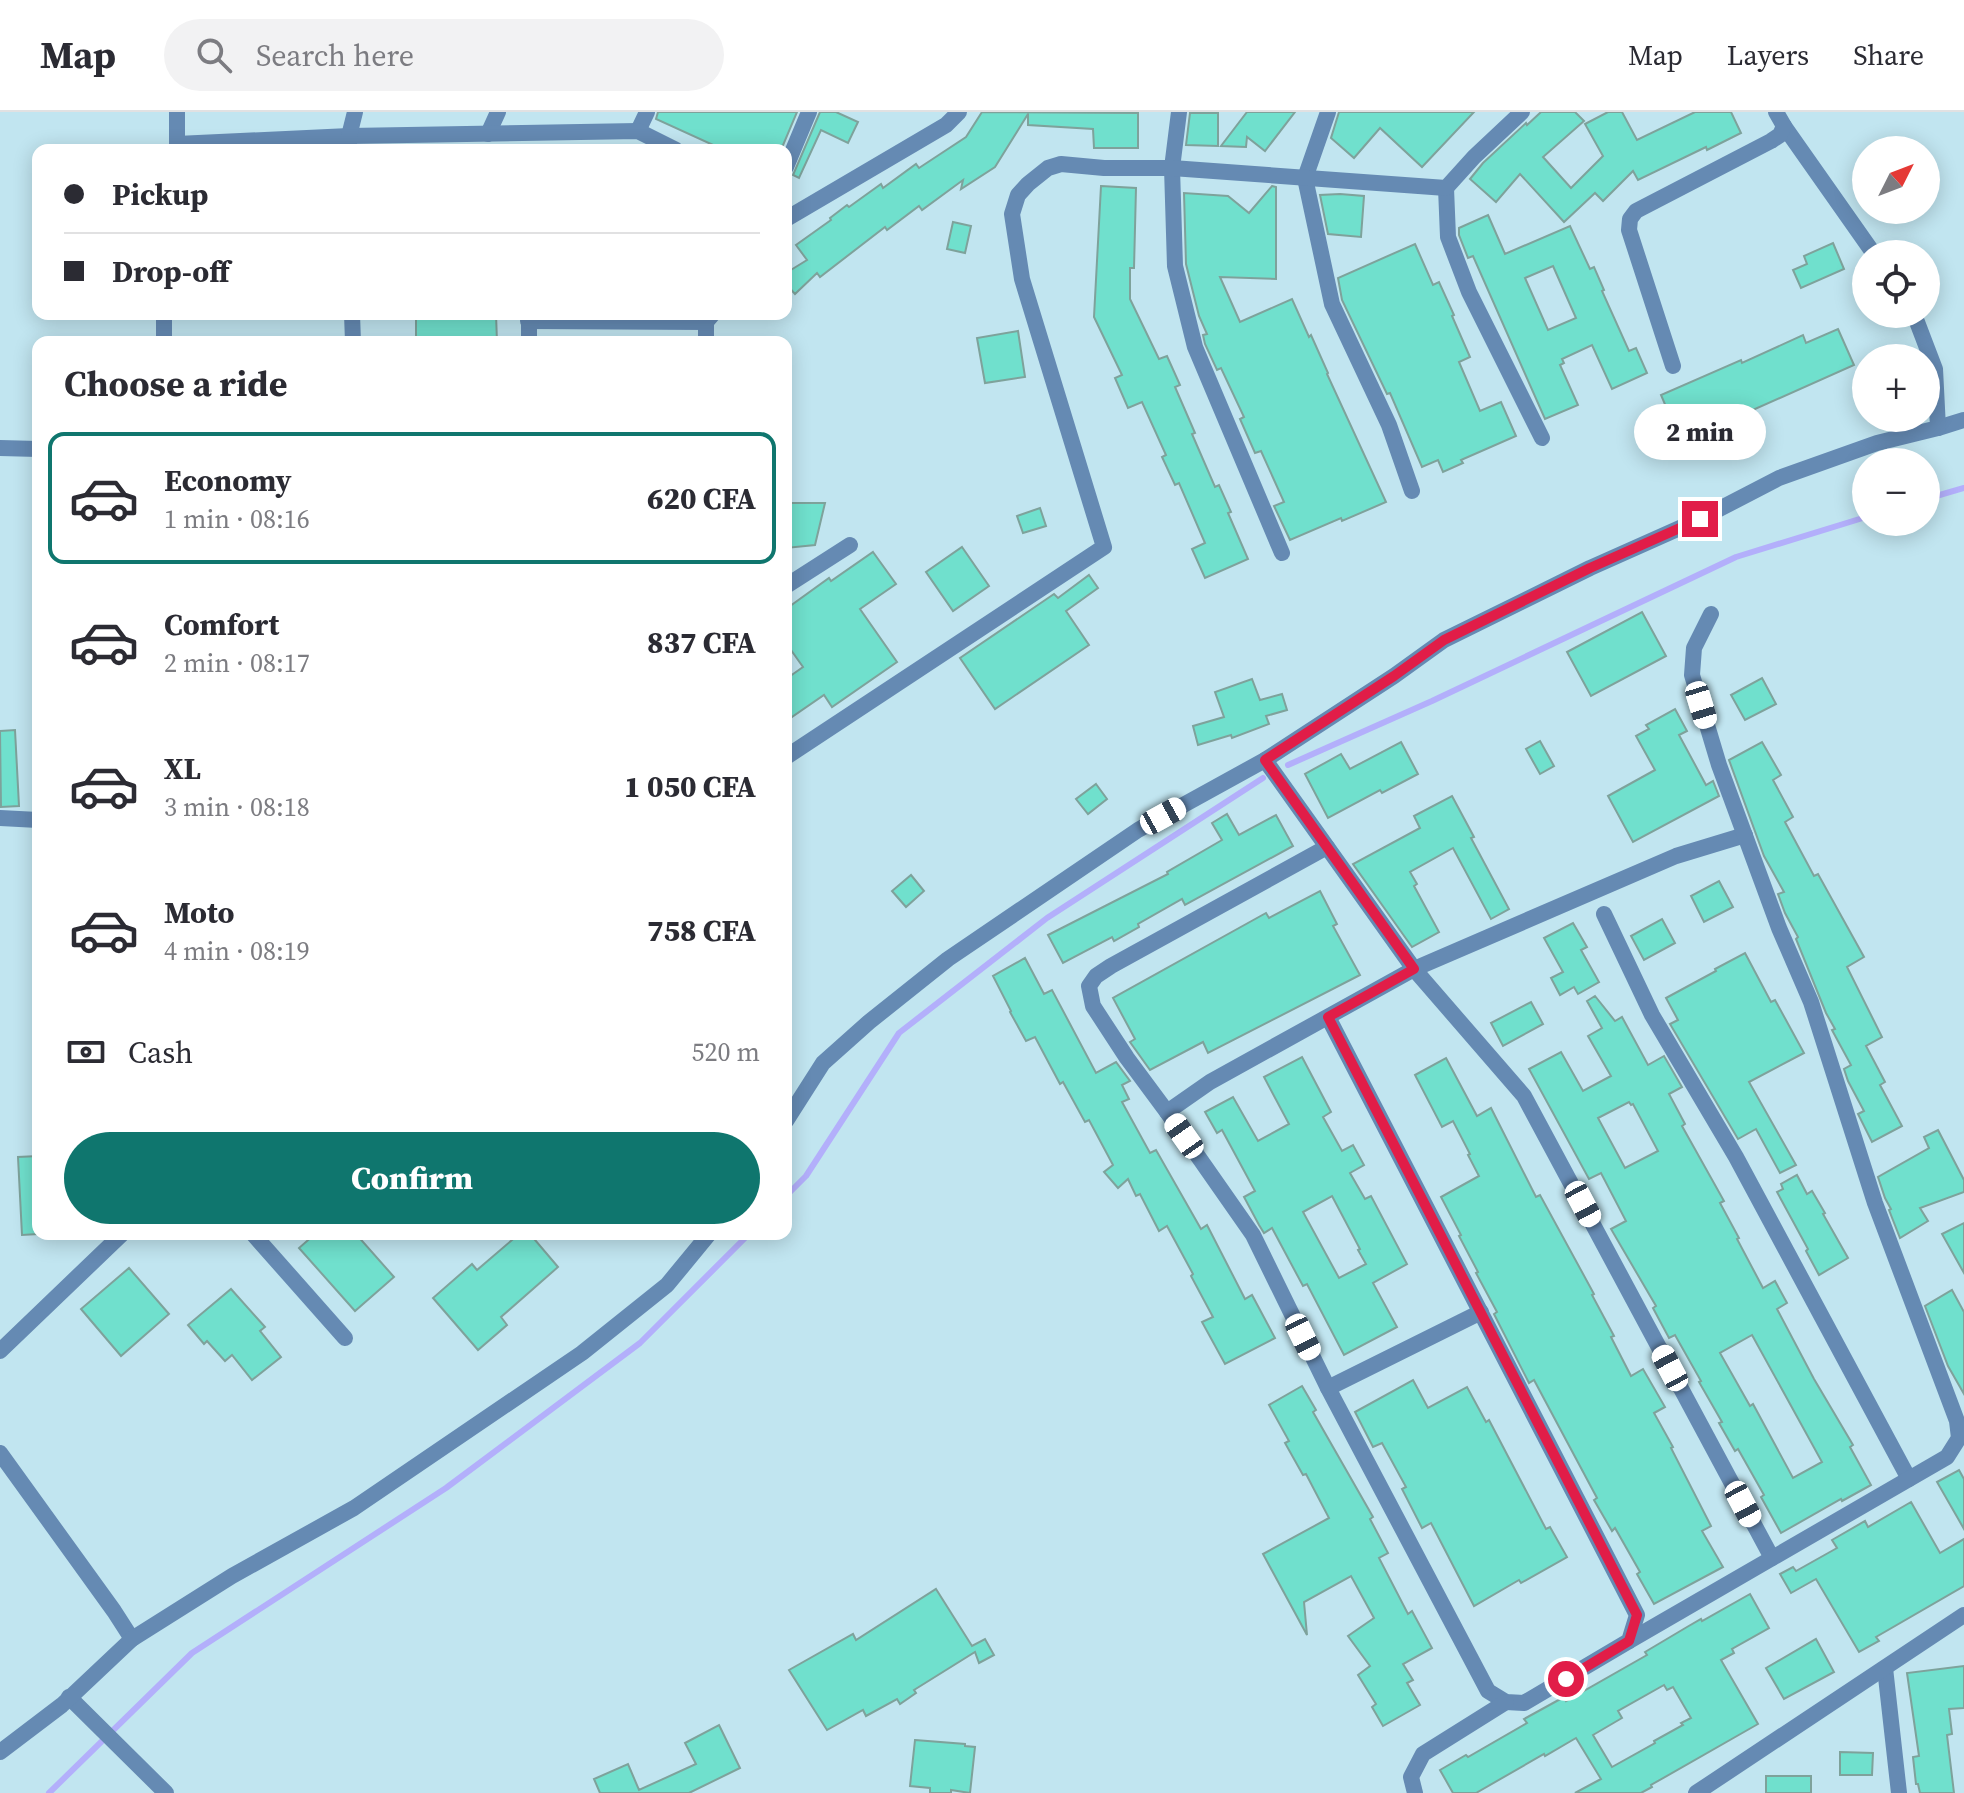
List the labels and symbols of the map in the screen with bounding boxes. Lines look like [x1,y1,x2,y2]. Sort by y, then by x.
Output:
north arrow [1852,136,1940,224]
callout: 2 min [1634,403,1766,459]
route end [1682,501,1718,537]
car [1683,679,1719,731]
car [1136,794,1190,838]
car [1160,1109,1208,1163]
car [1561,1177,1605,1231]
car [1282,1310,1324,1364]
car [1648,1341,1692,1395]
car [1721,1477,1765,1531]
route start [1548,1661,1584,1697]

